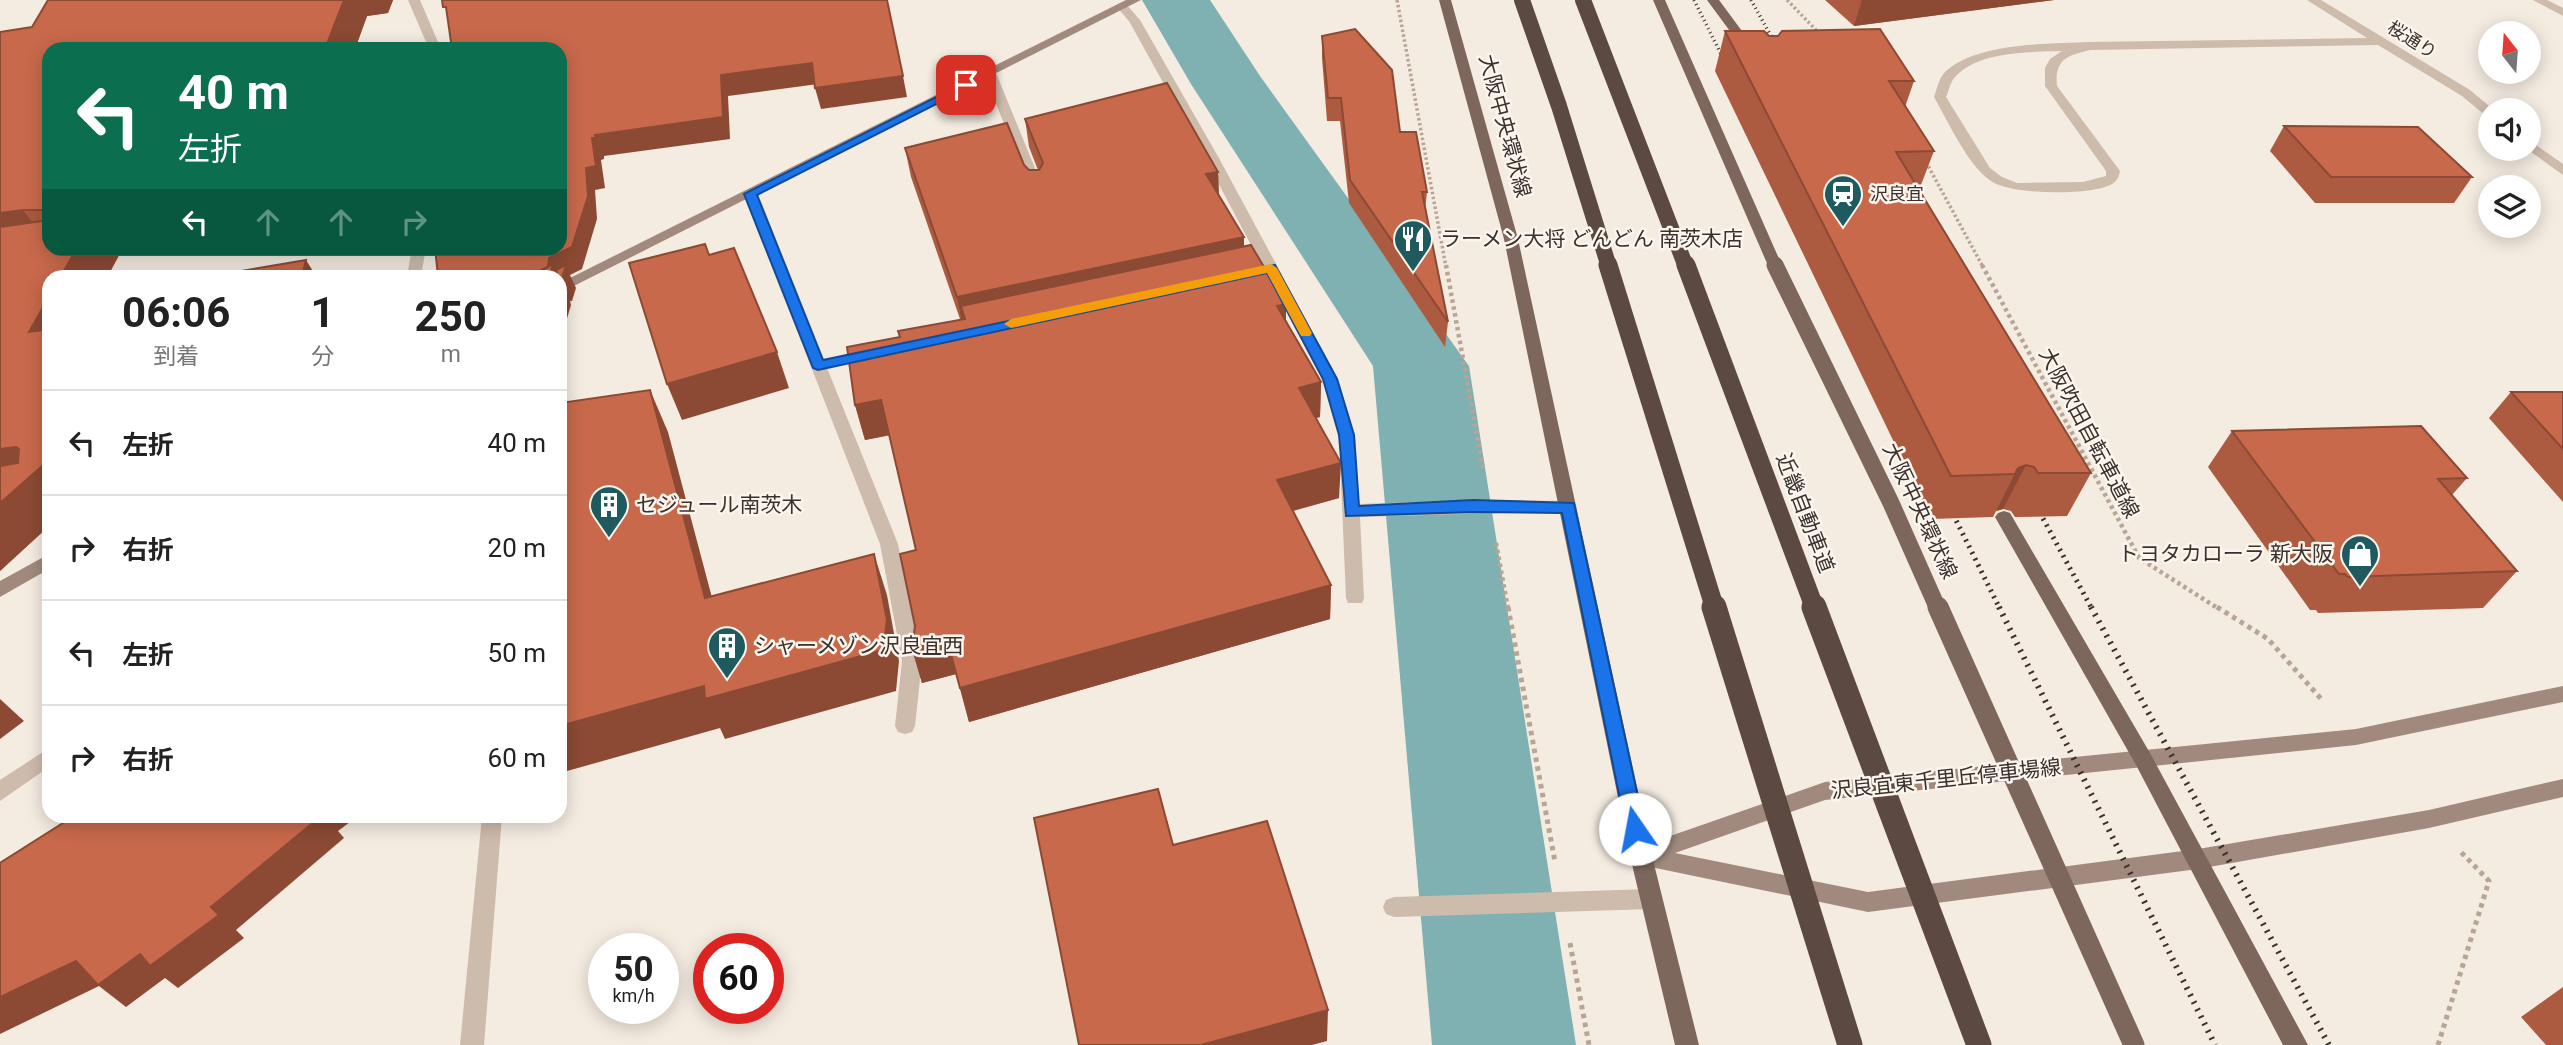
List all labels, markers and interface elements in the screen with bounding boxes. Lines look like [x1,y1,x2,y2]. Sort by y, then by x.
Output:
street label: 桜通り [2384,16,2441,63]
north arrow [2478,21,2541,84]
map controls [2478,21,2541,238]
street label: 大阪中央環状線 [1474,52,1536,200]
pin [936,55,996,115]
text: 40 m [178,64,289,121]
icon: arrive [947,66,985,104]
icon: left [63,70,154,161]
button: sound [2478,98,2541,161]
text: 左折 [178,130,242,168]
station icon: 沢良宜 [1822,173,1864,228]
button: layers [2478,175,2541,238]
place label: 沢良宜 [1870,183,1924,204]
icon: left [176,203,214,241]
icon: ahead [249,203,287,241]
icon: ahead [322,203,360,241]
icon: right [395,203,433,241]
restaurant icon: ラーメン大将 どんどん 南茨木店 [1392,218,1434,273]
place label: ラーメン大将 どんどん 南茨木店 [1440,227,1743,251]
text: 06:06 [122,288,230,337]
text: 1 [310,288,335,337]
text: 250 [415,292,487,341]
text: m [441,341,461,368]
text: 到着 [153,343,199,370]
text: 分 [311,343,334,370]
street label: 大阪吹田自転車道線 [2034,344,2144,522]
icon: left [63,424,101,462]
text: 40 m [488,428,546,458]
text: 左折 [122,430,174,460]
street label: 大阪中央環状線 [1878,439,1962,583]
street label: 近畿自動車道 [1771,450,1839,576]
building icon: セジュール南茨木 [588,484,630,539]
place label: セジュール南茨木 [636,493,803,517]
icon: right [63,529,101,567]
text: 20 m [488,533,546,563]
shop icon: トヨタカローラ 新大阪 [2339,533,2381,588]
text: 右折 [122,535,174,565]
place label: トヨタカローラ 新大阪 [2118,542,2333,566]
building icon: シャーメゾン沢良宜西 [706,625,748,680]
icon: left [63,634,101,672]
place label: シャーメゾン沢良宜西 [754,634,963,658]
text: 50 m [488,638,546,668]
text: 左折 [122,640,174,670]
icon: right [63,739,101,777]
text: 60 m [488,743,546,773]
text: 右折 [122,745,174,775]
street label: 沢良宜東千里丘停車場線 [1830,755,2062,803]
position arrow [1598,792,1672,866]
speed limit sign: 60 [693,933,784,1024]
text: 50 [613,949,654,990]
text: km/h [612,985,655,1006]

